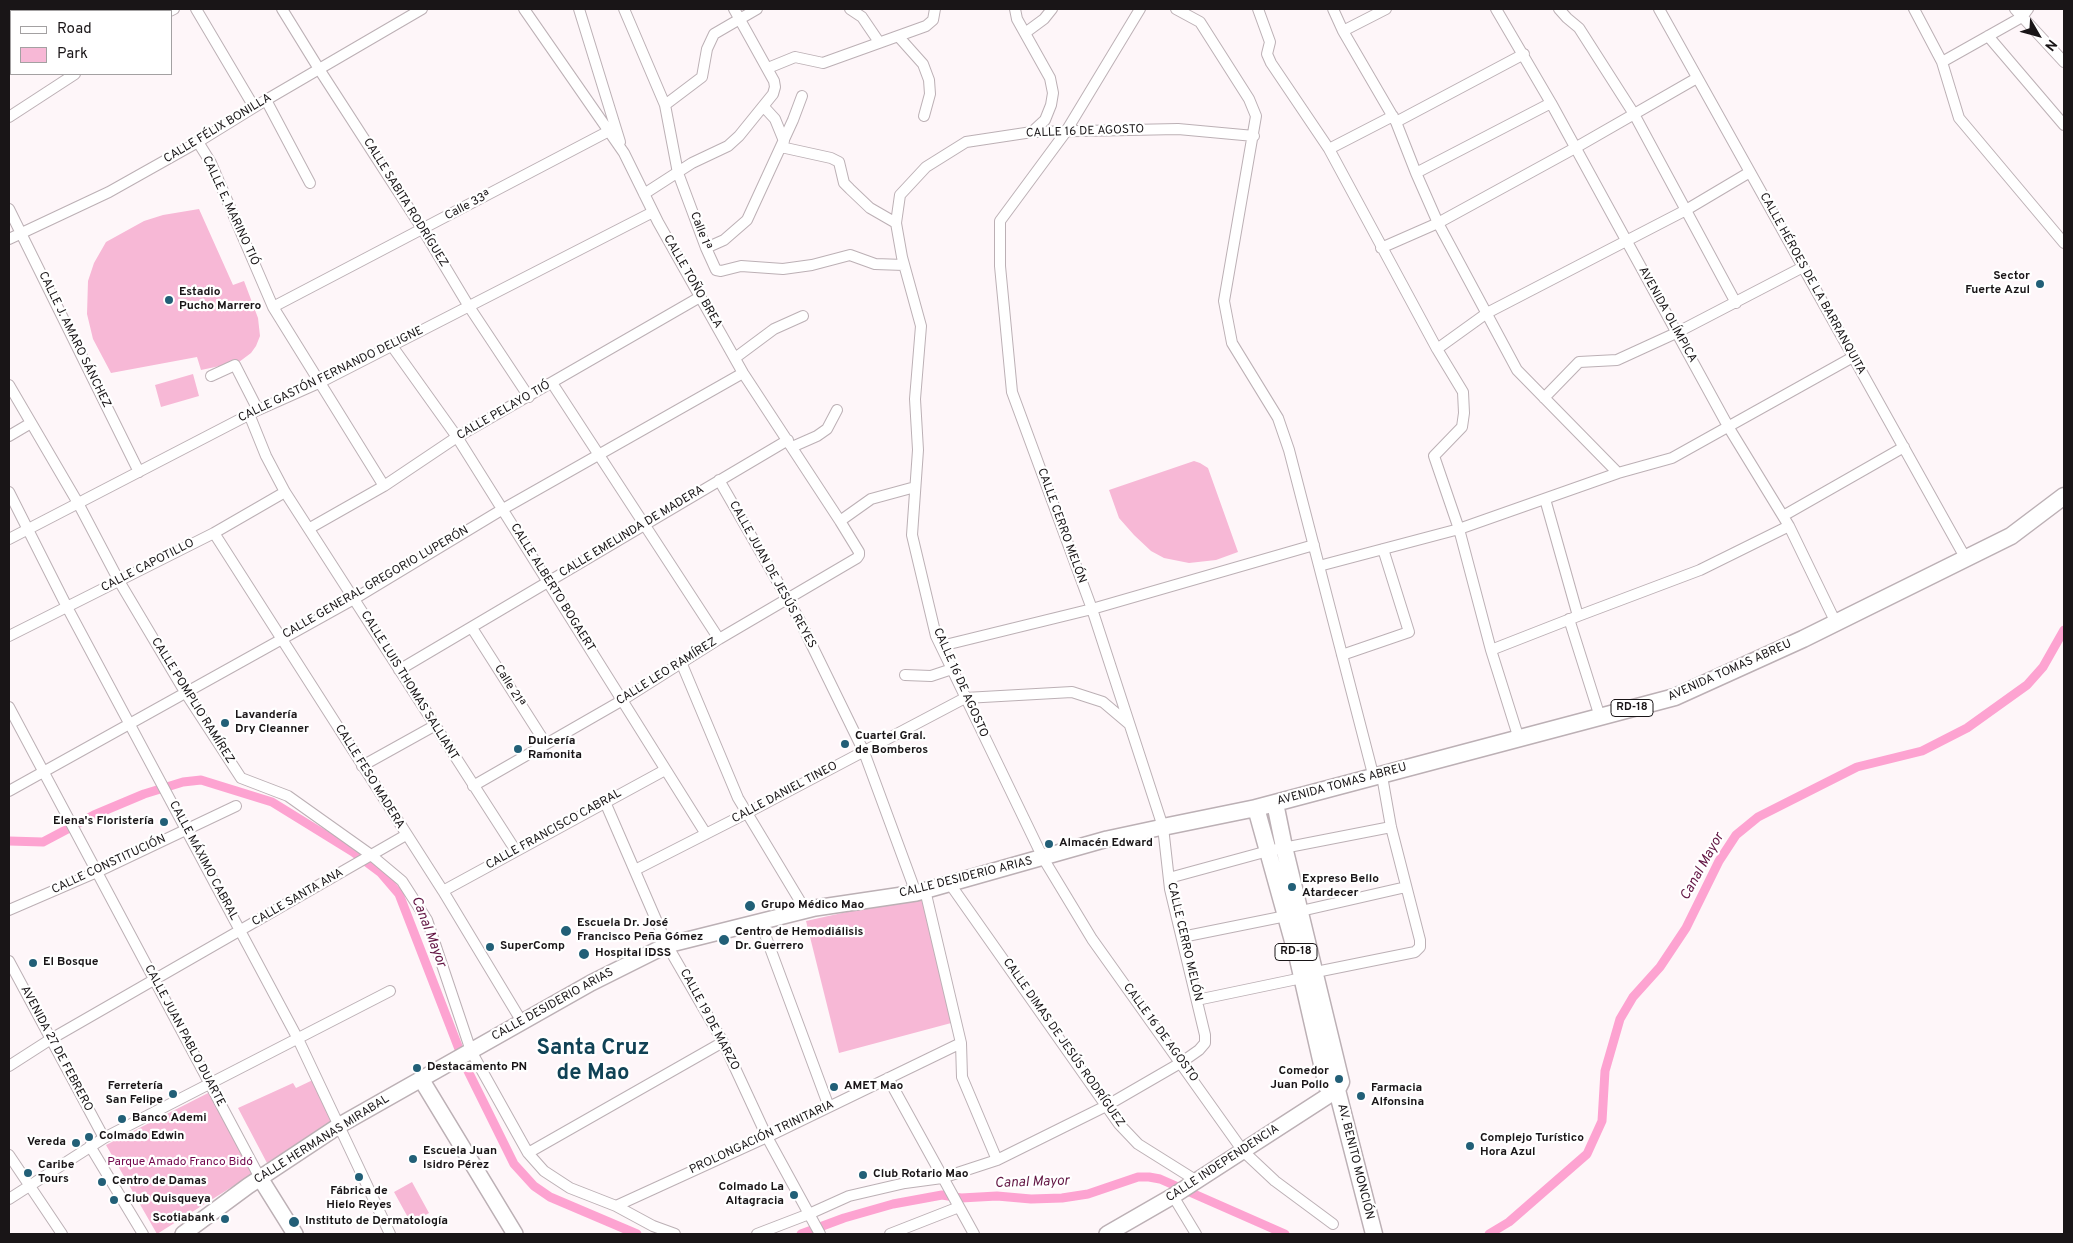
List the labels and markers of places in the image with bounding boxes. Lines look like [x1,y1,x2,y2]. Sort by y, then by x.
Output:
place label: Sector Fuerte Azul [1965,270,2030,298]
marker: Sector Fuerte Azul [2034,278,2046,290]
place label: Estadio Pucho Marrero [179,286,261,314]
marker: Estadio Pucho Marrero [163,294,175,306]
place label: Lavandería Dry Cleanner [235,709,309,737]
marker: Lavandería Dry Cleanner [219,717,231,729]
place label: Cuartel Gral. de Bomberos [855,730,928,758]
place label: Dulcería Ramonita [528,735,582,763]
marker: Cuartel Gral. de Bomberos [839,738,851,750]
marker: Dulcería Ramonita [512,743,524,755]
place label: Elena's Floristería [53,815,154,829]
marker: Elena's Floristería [158,816,170,828]
place label: Almacén Edward [1059,837,1153,851]
marker: Almacén Edward [1043,838,1055,850]
place label: Expreso Bello Atardecer [1302,873,1379,901]
marker: Expreso Bello Atardecer [1286,881,1298,893]
marker: Grupo Médico Mao [743,899,757,913]
place label: Grupo Médico Mao [761,899,864,913]
place label: Escuela Dr. José Francisco Peña Gómez [577,917,703,945]
marker: Escuela Dr. José Francisco Peña Gómez [559,924,573,938]
place label: Centro de Hemodiálisis Dr. Guerrero [735,926,864,954]
marker: Centro de Hemodiálisis Dr. Guerrero [717,933,731,947]
place label: SuperComp [500,940,565,954]
marker: SuperComp [484,941,496,953]
marker: Hospital IDSS [577,947,591,961]
place label: Hospital IDSS [595,947,671,961]
place label: El Bosque [43,956,98,970]
marker: El Bosque [27,957,39,969]
place label: Destacamento PN [427,1061,527,1075]
marker: Destacamento PN [411,1062,423,1074]
place label: Comedor Juan Pollo [1270,1065,1329,1093]
marker: Comedor Juan Pollo [1333,1073,1345,1085]
place label: Ferretería San Felipe [106,1080,163,1108]
place label: AMET Mao [844,1080,903,1094]
marker: AMET Mao [828,1081,840,1093]
place label: Farmacia Alfonsina [1371,1082,1424,1110]
marker: Ferretería San Felipe [167,1088,179,1100]
marker: Farmacia Alfonsina [1355,1090,1367,1102]
place label: Banco Ademi [132,1112,207,1126]
marker: Banco Ademi [116,1113,128,1125]
place label: Colmado Edwin [99,1130,184,1144]
marker: Colmado Edwin [83,1131,95,1143]
place label: Complejo Turístico Hora Azul [1480,1132,1584,1160]
place label: Vereda [27,1136,66,1150]
marker: Vereda [70,1137,82,1149]
marker: Complejo Turístico Hora Azul [1464,1140,1476,1152]
place label: Escuela Juan Isidro Pérez [423,1145,497,1173]
marker: Escuela Juan Isidro Pérez [407,1153,419,1165]
place label: Caribe Tours [38,1159,74,1187]
marker: Caribe Tours [22,1167,34,1179]
place label: Club Rotario Mao [873,1168,969,1182]
marker: Club Rotario Mao [857,1169,869,1181]
marker: Fábrica de Hielo Reyes [353,1171,365,1183]
place label: Centro de Damas [112,1175,207,1189]
marker: Centro de Damas [96,1176,108,1188]
place label: Colmado La Altagracia [719,1181,784,1209]
place label: Fábrica de Hielo Reyes [326,1185,392,1213]
marker: Colmado La Altagracia [788,1189,800,1201]
place label: Club Quisqueya [124,1193,211,1207]
marker: Club Quisqueya [108,1194,120,1206]
place label: Scotiabank [153,1212,215,1226]
marker: Scotiabank [219,1213,231,1225]
marker: Instituto de Dermatología [287,1215,301,1229]
place label: Instituto de Dermatología [305,1215,448,1229]

